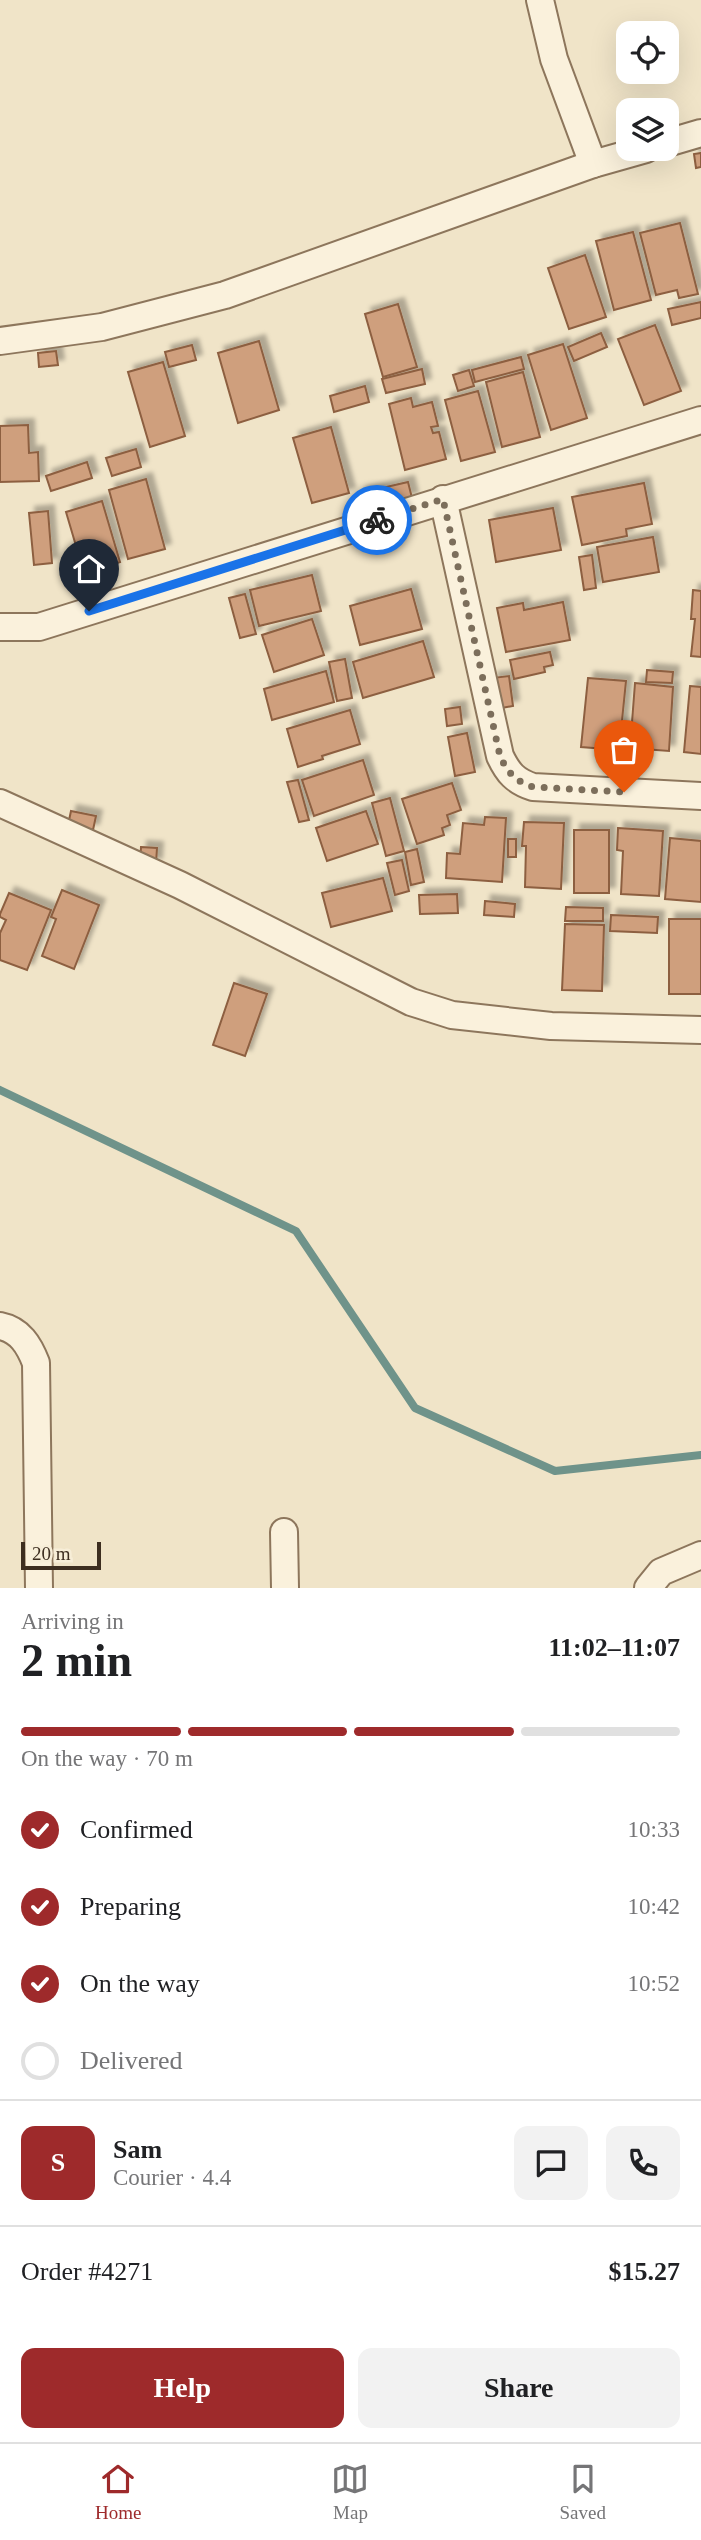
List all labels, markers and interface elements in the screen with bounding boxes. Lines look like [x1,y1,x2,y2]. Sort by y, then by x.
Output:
map controls [616,21,679,161]
button: locate [616,21,679,84]
button: layers [616,98,679,161]
courier [342,485,412,555]
icon: bike [358,501,396,539]
pin [59,539,119,611]
icon: home [70,550,108,588]
pin [594,720,654,792]
icon: bag [605,731,643,769]
scale bar [21,1539,102,1571]
text: 20 m [32,1543,71,1564]
text: Arriving in [21,1609,124,1634]
text: 11:02–11:07 [549,1633,680,1662]
text: 2 min [21,1635,132,1686]
text: On the way · 70 m [21,1746,193,1771]
icon: check [21,1811,59,1849]
text: Confirmed [80,1815,193,1844]
text: 10:33 [628,1817,680,1842]
icon: check [21,1888,59,1926]
text: Preparing [80,1892,181,1921]
text: 10:42 [628,1894,680,1919]
icon: check [21,1965,59,2003]
text: On the way [80,1969,200,1998]
text: 10:52 [628,1971,680,1996]
text: Delivered [80,2046,183,2075]
button: chat [514,2126,588,2200]
button: phone [606,2126,680,2200]
text: Sam [113,2135,162,2164]
text: S [51,2148,65,2177]
text: Courier · 4.4 [113,2165,231,2190]
text: Order #4271 [21,2257,153,2286]
text: $15.27 [609,2257,680,2286]
button: Help [21,2348,344,2428]
button: Share [358,2348,680,2428]
tab: Home [95,2460,141,2524]
tab: Map [331,2460,369,2524]
tab: Saved [560,2460,606,2524]

